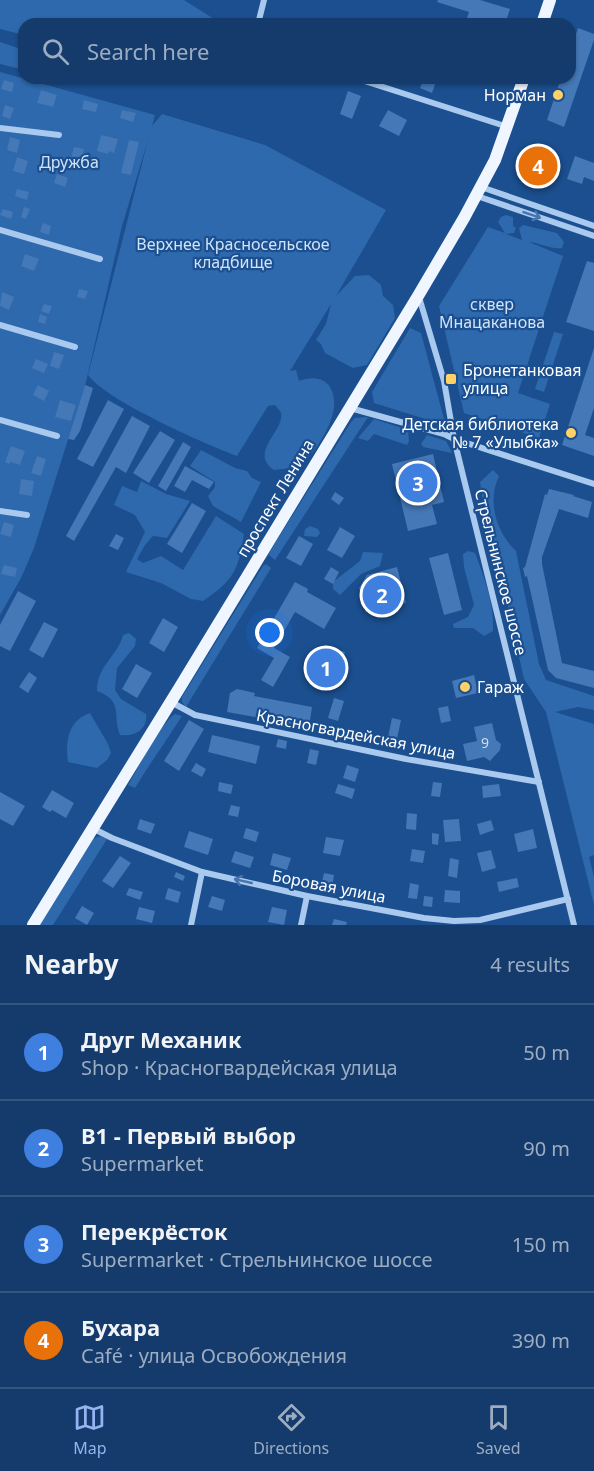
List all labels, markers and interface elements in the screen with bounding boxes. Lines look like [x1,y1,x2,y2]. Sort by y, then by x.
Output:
search box [18,18,576,84]
icon: search [39,35,72,68]
text: Search here [87,36,209,66]
place label: Норман [484,84,546,106]
marker: Норман [551,88,565,102]
pin: 4 [518,144,558,188]
park label: Дружба [39,151,99,173]
one-way arrow [522,211,541,222]
park label: Верхнее Красносельское кладбище [136,233,330,273]
park label: сквер Мнацаканова [439,293,545,333]
place label: Бронетанковая улица [463,359,582,399]
marker: Бронетанковая улица [444,372,458,386]
place label: Детская библиотека № 7 «Улыбка» [402,413,559,453]
marker: Детская библиотека № 7 «Улыбка» [564,426,578,440]
street label: проспект Ленина [231,435,319,561]
pin: 3 [398,460,438,506]
street label: Стрельнинское шоссе [470,487,532,658]
pin: 2 [362,572,401,618]
your location [255,618,284,647]
pin: 1 [306,646,346,690]
place label: Гараж [477,676,525,698]
marker: Гараж [458,680,472,694]
street label: Красногвардейская улица [255,704,457,764]
house number: 9 [481,733,489,752]
street label: Боровая улица [270,864,388,908]
one-way arrow [234,875,253,887]
text: Nearby [24,946,119,982]
text: 4 results [490,951,570,978]
text: Друг Механик [81,1024,241,1054]
text: 1 [38,1039,49,1066]
text: 50 m [523,1039,570,1066]
text: Shop · Красногвардейская улица [81,1054,398,1081]
text: В1 - Первый выбор [81,1120,296,1150]
text: 2 [38,1135,49,1162]
text: 90 m [523,1135,570,1162]
text: Supermarket [81,1150,204,1177]
text: Перекрёсток [81,1216,227,1246]
text: 3 [38,1231,49,1258]
text: 150 m [512,1231,570,1258]
text: Supermarket · Стрельнинское шоссе [81,1246,432,1273]
text: Бухара [81,1312,160,1342]
text: 4 [38,1327,49,1354]
text: 390 m [512,1327,570,1354]
text: Café · улица Освобождения [81,1342,347,1369]
tab: Map [73,1401,107,1459]
tab: Directions [253,1401,329,1459]
tab: Saved [476,1401,521,1459]

